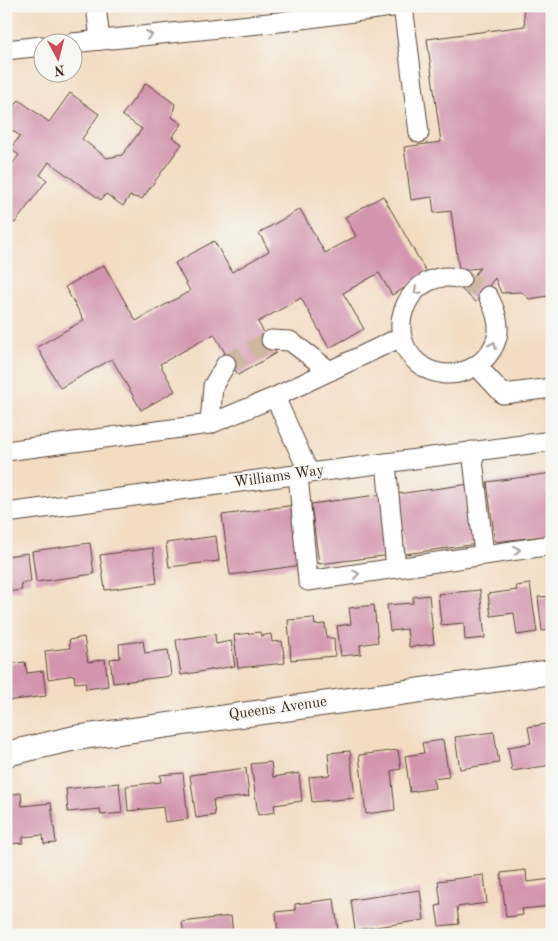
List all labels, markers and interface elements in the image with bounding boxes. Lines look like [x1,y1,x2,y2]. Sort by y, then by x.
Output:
one-way arrow [145,30,153,41]
north arrow [32,32,82,82]
text: N [53,62,66,78]
one-way arrow [413,286,422,295]
one-way arrow [486,341,497,350]
street label: Williams Way [233,463,325,491]
one-way arrow [513,545,521,555]
one-way arrow [352,569,361,579]
street label: Queens Avenue [228,695,328,723]

